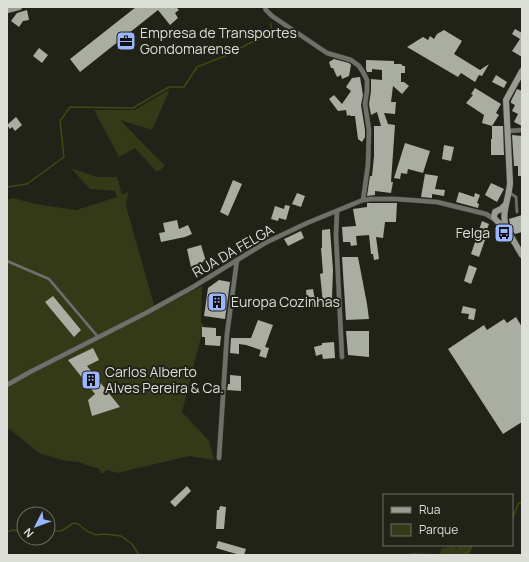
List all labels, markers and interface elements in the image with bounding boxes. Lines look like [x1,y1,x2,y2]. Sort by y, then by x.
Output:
place label: Empresa de Transportes Gondomarense [140,23,297,58]
office icon: Empresa de Transportes Gondomarense [115,30,137,52]
street label: RUA DA FELGA [189,220,277,282]
bus stop icon: Felga [493,222,515,244]
place label: Felga [456,223,490,242]
building icon: Europa Cozinhas [206,291,228,313]
place label: Europa Cozinhas [231,292,340,311]
place label: Carlos Alberto Alves Pereira & Ca. [105,362,224,397]
building icon: Carlos Alberto Alves Pereira & Ca. [80,369,102,391]
legend [383,494,513,546]
text: Rua [419,501,440,518]
north arrow [16,506,56,546]
text: Parque [419,521,458,538]
text: N [20,525,36,541]

